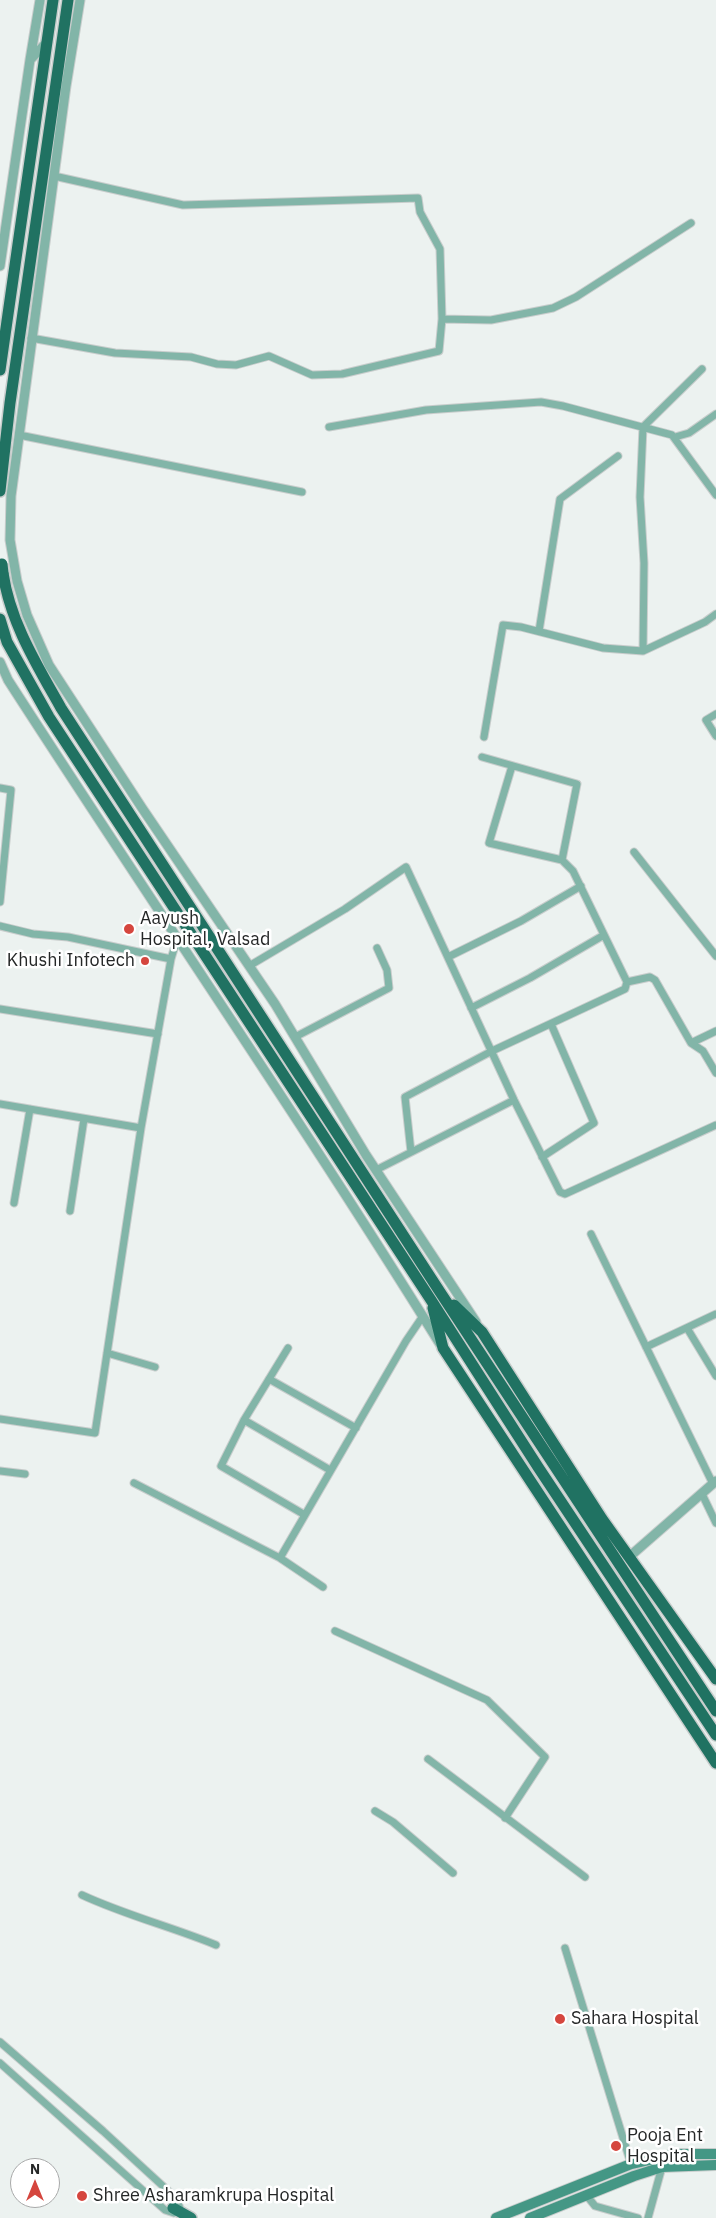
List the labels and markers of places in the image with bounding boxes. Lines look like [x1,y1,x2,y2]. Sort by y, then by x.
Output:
place label: Aayush Hospital, Valsad [140,908,270,951]
marker: Aayush Hospital, Valsad [122,922,136,936]
place label: Khushi Infotech [7,950,135,972]
marker: Khushi Infotech [139,955,151,967]
place label: Sahara Hospital [571,2008,699,2030]
marker: Sahara Hospital [553,2012,567,2026]
place label: Pooja Ent Hospital [627,2125,703,2168]
marker: Pooja Ent Hospital [609,2139,623,2153]
place label: Shree Asharamkrupa Hospital [93,2185,334,2207]
marker: Shree Asharamkrupa Hospital [75,2189,89,2203]

